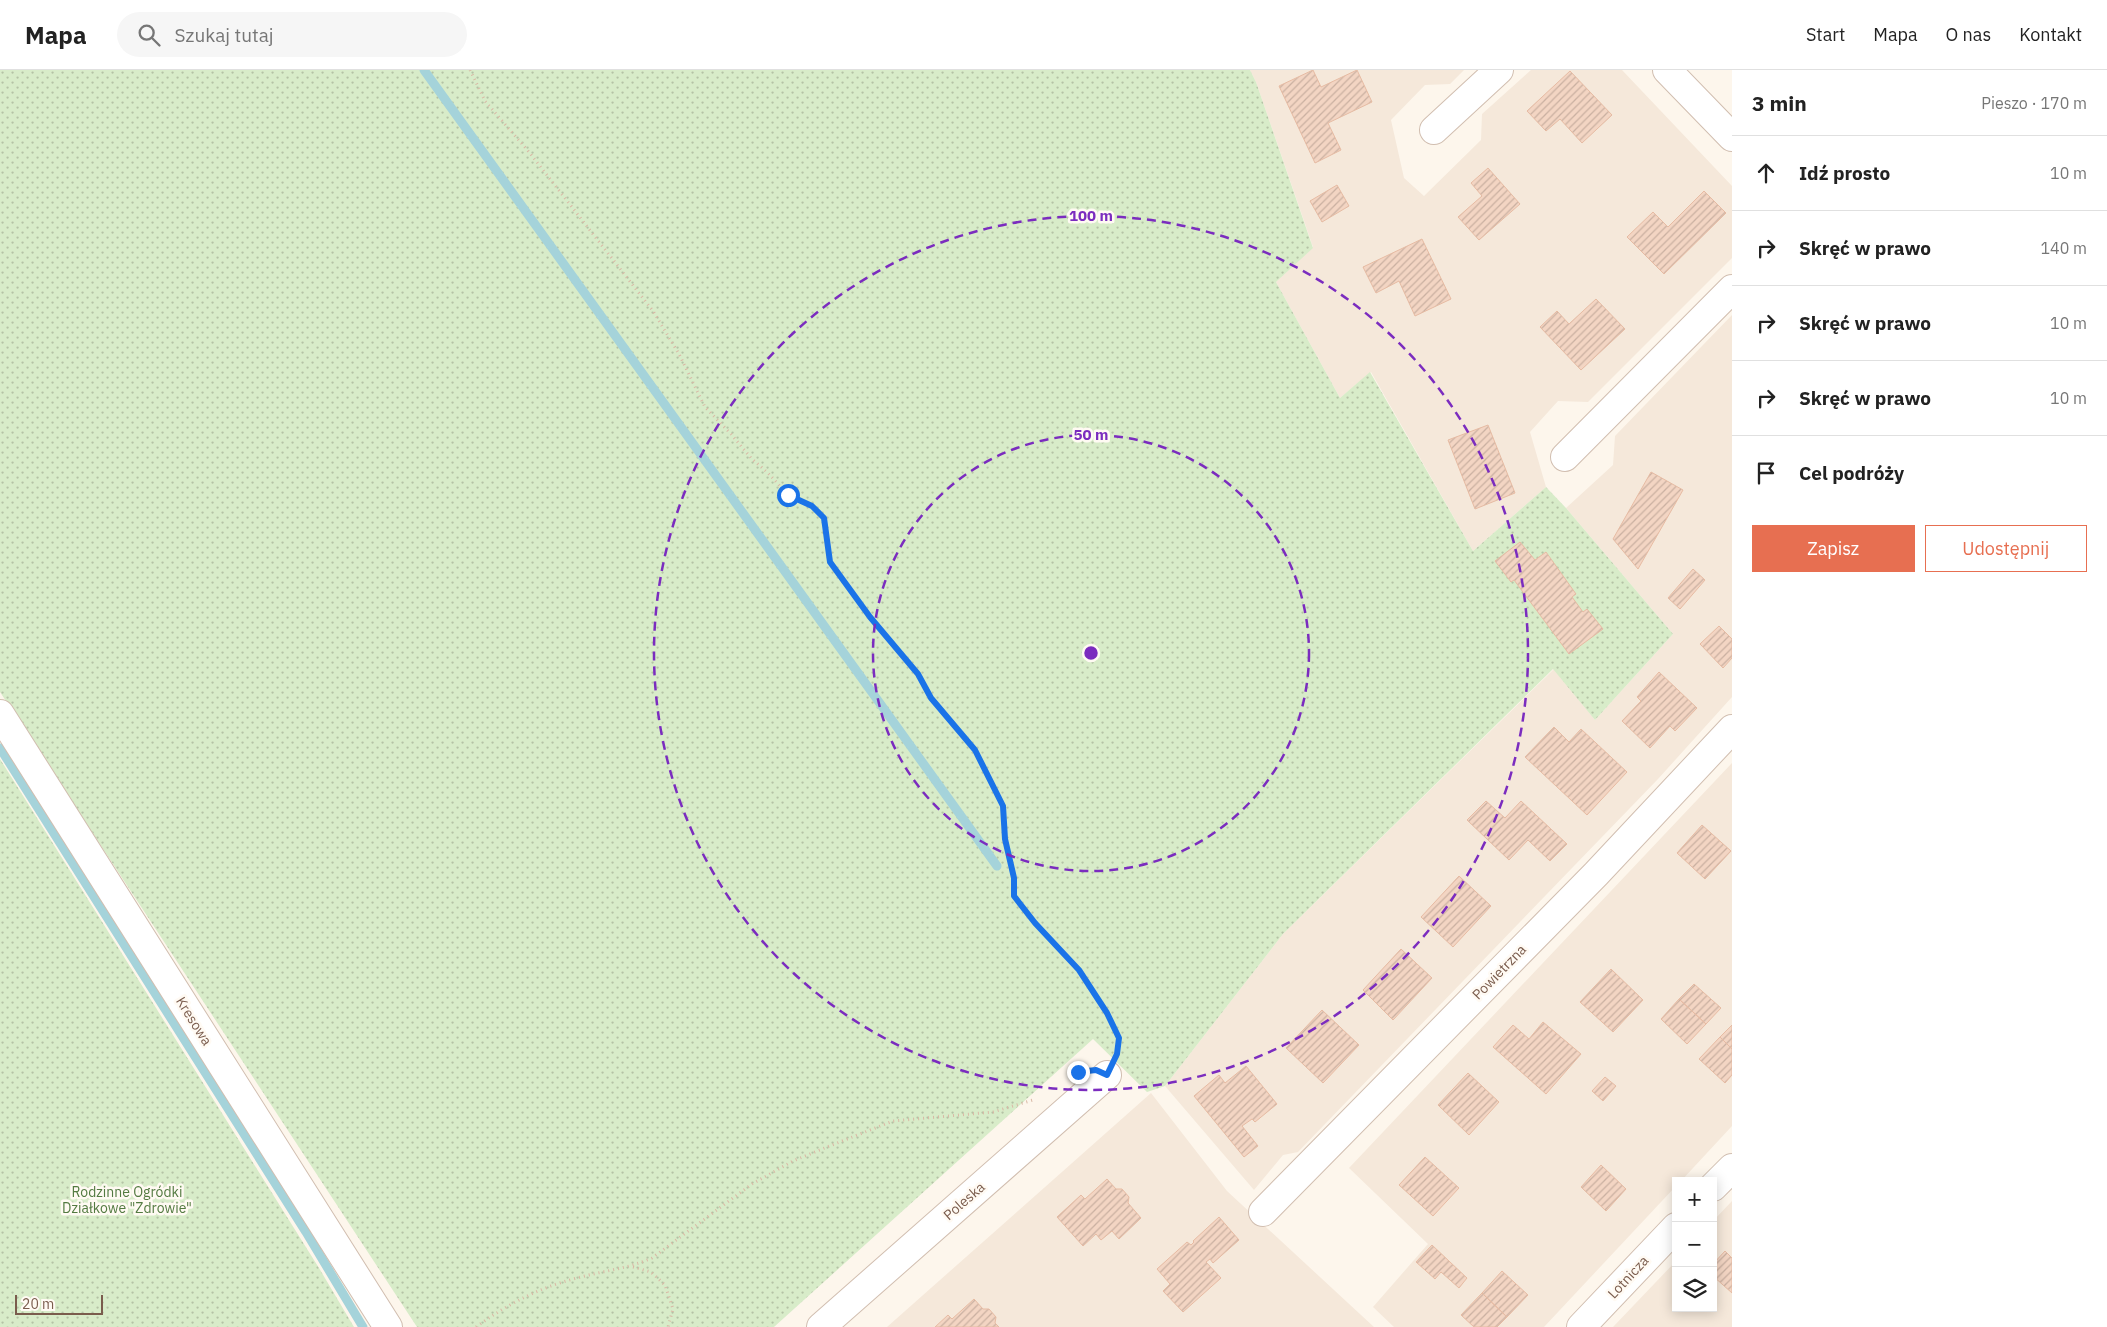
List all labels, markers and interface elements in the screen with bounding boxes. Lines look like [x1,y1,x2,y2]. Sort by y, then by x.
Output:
search box [117,12,467,57]
text: Mapa [25,19,87,51]
icon: search [135,21,163,49]
text: Szukaj tutaj [175,23,274,47]
text: Start [1806,23,1845,46]
text: Mapa [1873,23,1918,46]
text: O nas [1946,23,1991,46]
text: Kontakt [2019,23,2082,46]
text: 3 min [1752,89,1807,117]
text: Pieszo · 170 m [1981,93,2087,113]
icon: ahead [1752,159,1780,187]
text: Idź prosto [1799,161,1890,185]
text: 10 m [2050,163,2087,183]
text: 100 m [1069,206,1113,225]
icon: right [1752,234,1780,262]
text: Skręć w prawo [1799,236,1931,260]
text: 140 m [2040,238,2087,258]
icon: right [1752,309,1780,337]
text: Skręć w prawo [1799,311,1931,335]
text: 10 m [2050,313,2087,333]
icon: right [1752,384,1780,412]
text: Skręć w prawo [1799,386,1931,410]
text: 10 m [2050,388,2087,408]
text: 50 m [1074,425,1108,444]
icon: arrive [1752,459,1780,487]
text: Cel podróży [1799,461,1904,485]
route start [777,484,800,507]
button: Zapisz [1752,525,1915,572]
button: Udostępnij [1925,525,2087,572]
centre of rings [1082,644,1100,662]
street label: Powietrzna [1468,940,1530,1003]
street label: Kresowa [172,993,216,1049]
route end [1067,1061,1090,1084]
map controls [1672,1177,1717,1312]
button: + [1672,1177,1717,1222]
street label: Poleska [940,1178,989,1224]
park label: Rodzinne Ogródki Działkowe "Zdrowie" [62,1183,192,1217]
button: − [1672,1222,1717,1267]
street label: Lotnicza [1604,1251,1653,1302]
button: layers [1672,1267,1717,1312]
scale bar [15,1292,102,1315]
text: 20 m [22,1295,54,1313]

